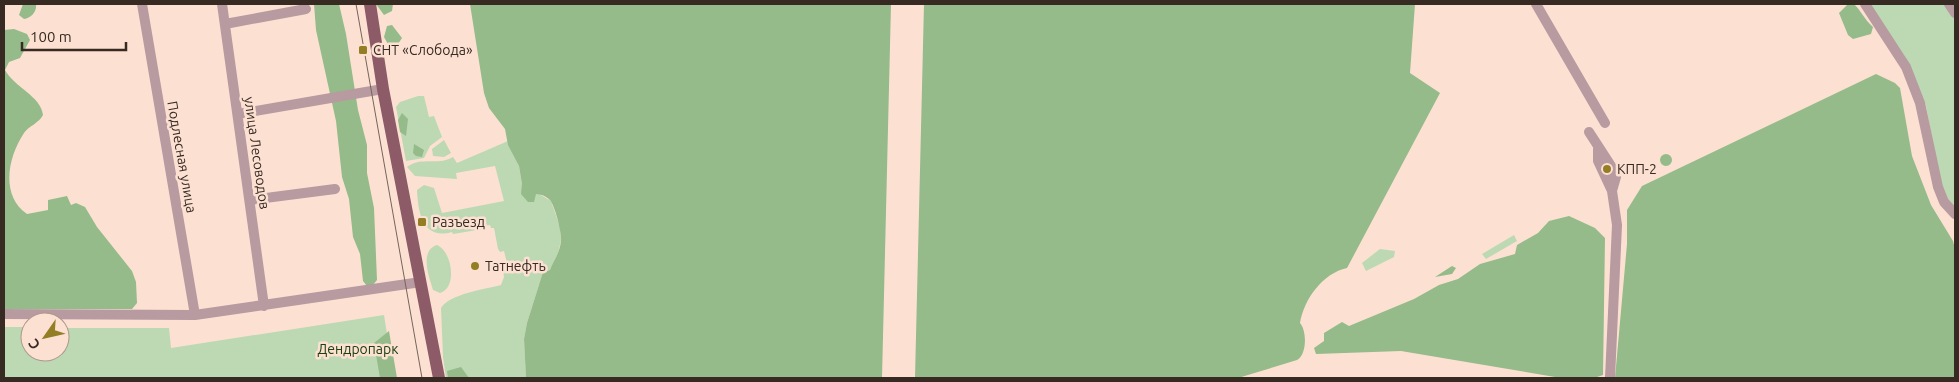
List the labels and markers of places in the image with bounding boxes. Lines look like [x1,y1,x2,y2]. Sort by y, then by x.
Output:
place label: СНТ «Слобода» [373,42,473,58]
marker: СНТ «Слобода» [357,44,369,56]
place label: КПП-2 [1617,161,1657,177]
marker: КПП-2 [1601,163,1613,175]
place label: Разъезд [432,214,485,230]
marker: Разъезд [416,216,428,228]
place label: Татнефть [485,258,546,274]
marker: Татнефть [469,260,481,272]

